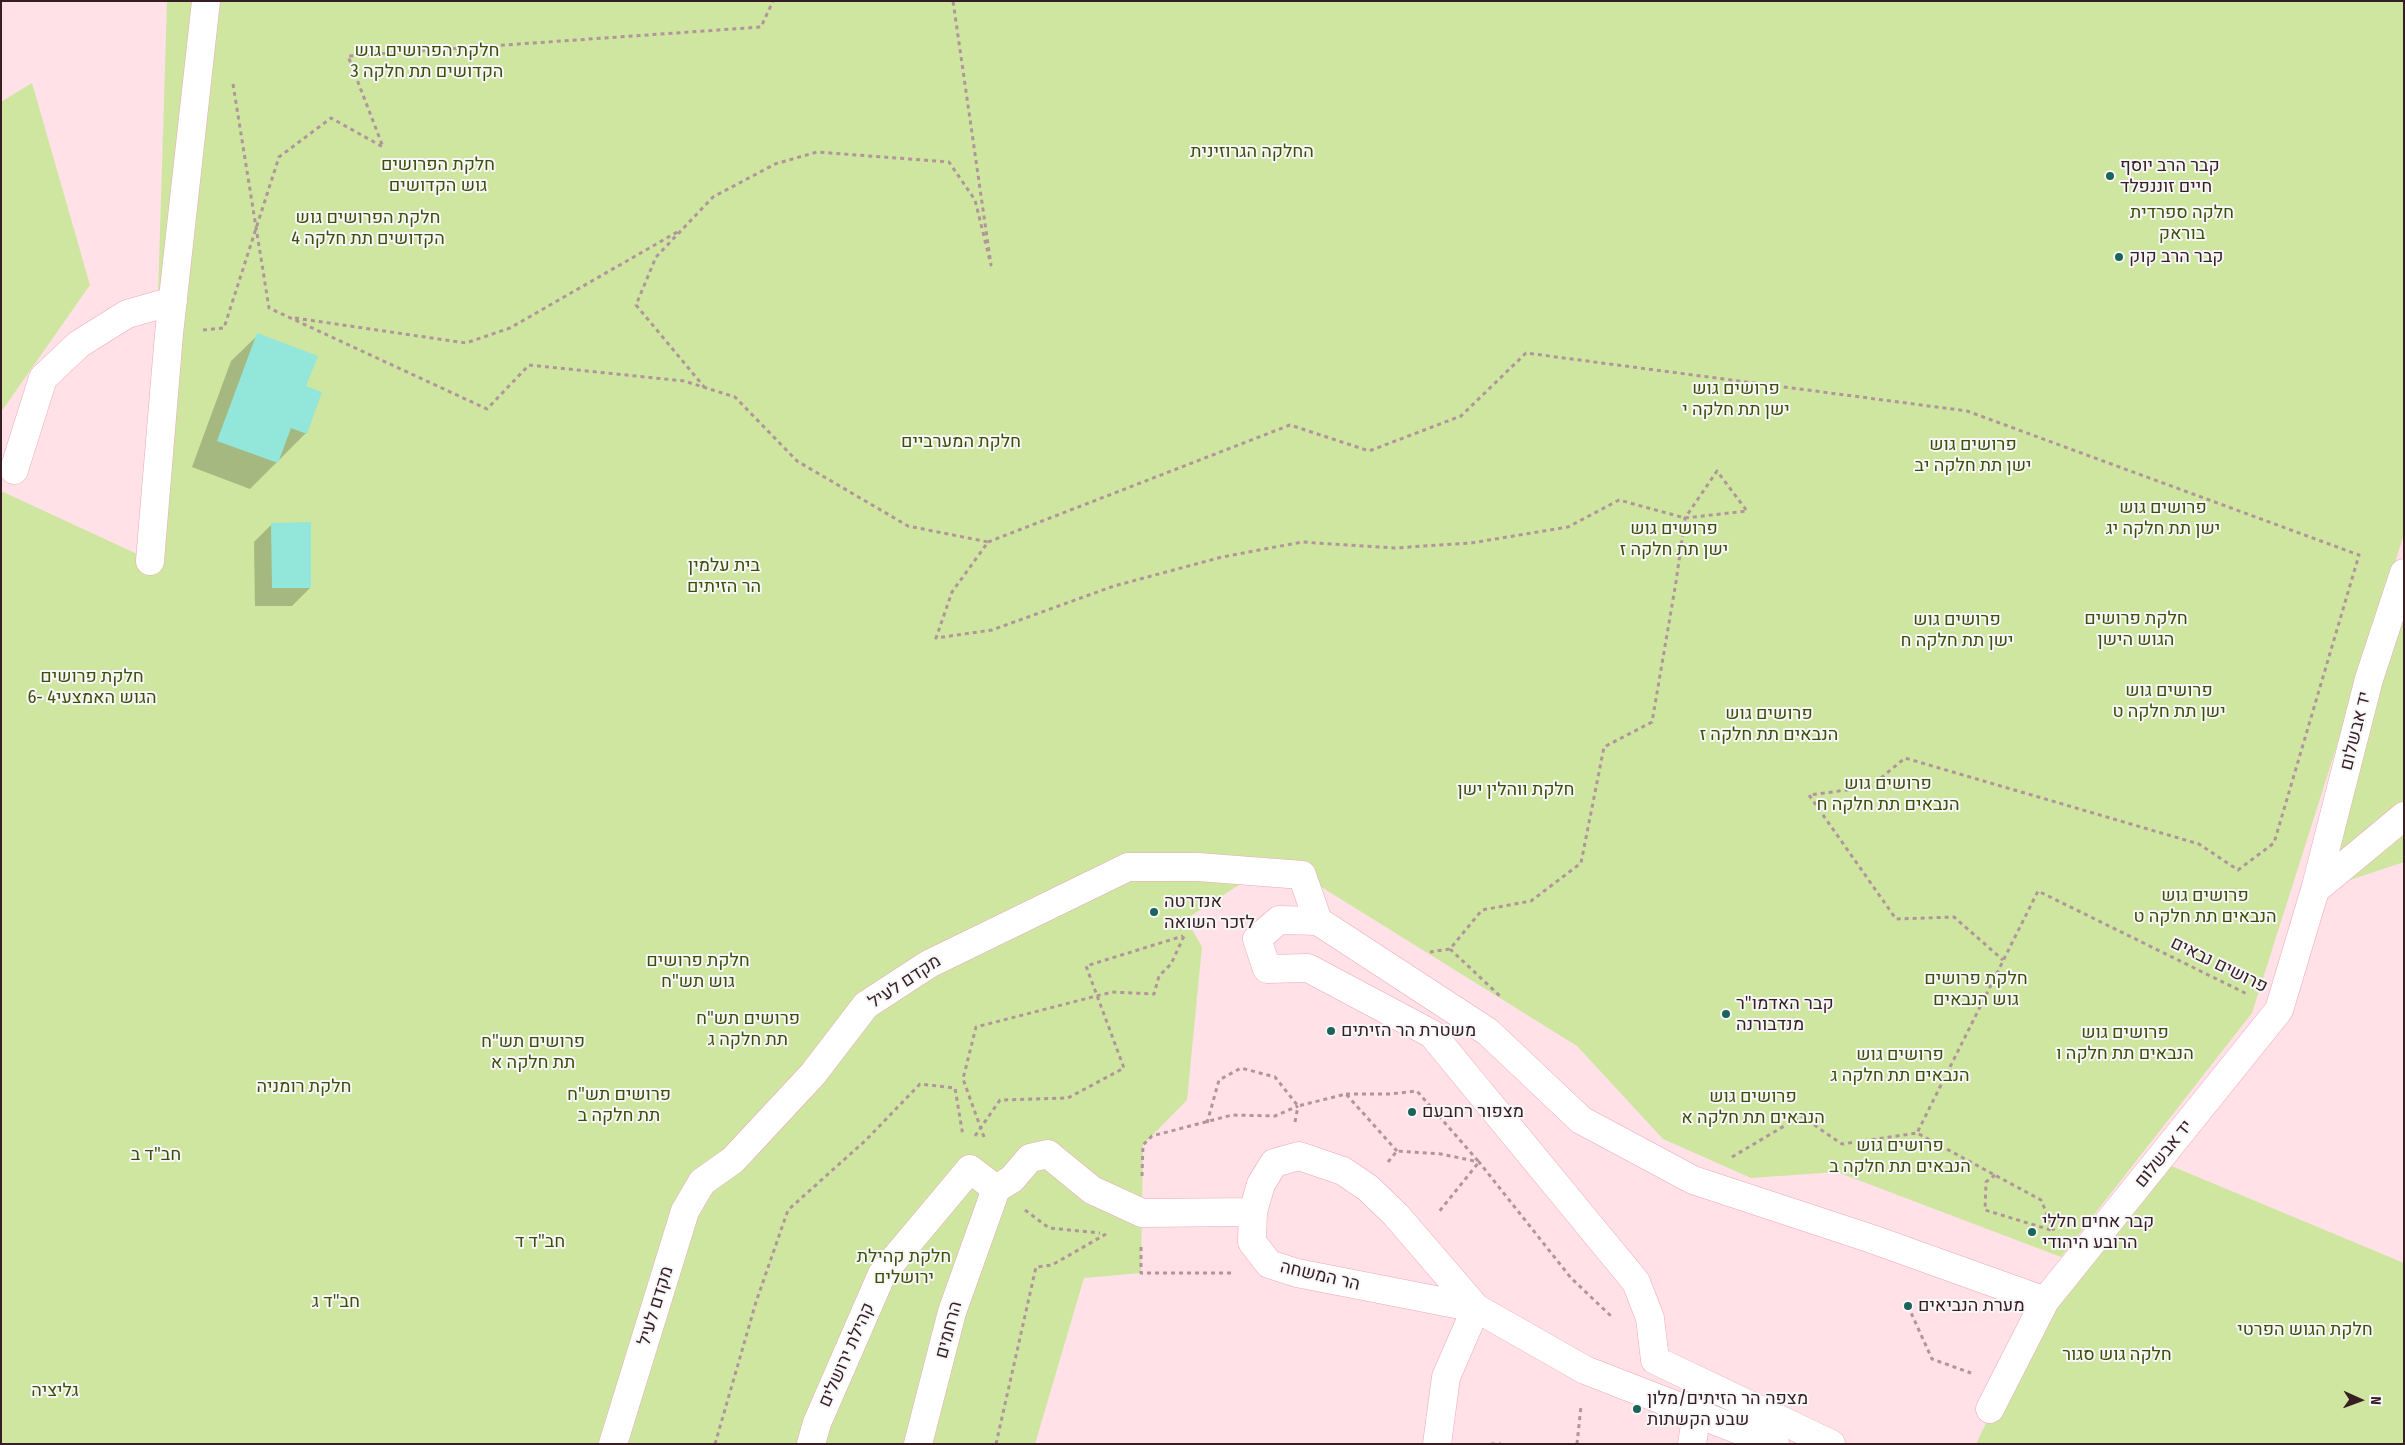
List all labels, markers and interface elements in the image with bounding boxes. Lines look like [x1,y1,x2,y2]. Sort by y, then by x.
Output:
park label: חלקת הפרושים גוש הקדושים תת חלקה 3 [351,40,503,82]
park label: החלקה הגרוזינית [1190,141,1314,163]
park label: חלקת הפרושים גוש הקדושים [381,154,495,196]
place label: קבר הרב יוסף חיים זוננפלד [2120,155,2220,198]
marker: קבר הרב יוסף חיים זוננפלד [2104,170,2116,182]
park label: חלקה ספרדית בוראק [2130,202,2234,244]
park label: חלקת הפרושים גוש הקדושים תת חלקה 4 [291,207,445,250]
place label: קבר הרב קוק [2129,246,2224,268]
marker: קבר הרב קוק [2113,251,2125,263]
park label: פרושים גוש ישן תת חלקה י [1682,378,1790,420]
park label: חלקת המערביים [901,431,1021,453]
park label: פרושים גוש ישן תת חלקה יב [1915,434,2031,476]
park label: פרושים גוש ישן תת חלקה יג [2106,497,2220,540]
park label: פרושים גוש ישן תת חלקה ז [1620,518,1728,560]
park label: בית עלמין הר הזיתים [687,555,761,598]
park label: חלקת פרושים הגוש הישן [2084,608,2188,650]
park label: פרושים גוש ישן תת חלקה ח [1901,609,2013,652]
park label: חלקת פרושים הגוש האמצעי4 -6 [27,666,157,709]
park label: פרושים גוש ישן תת חלקה ט [2112,680,2226,722]
street label: יד אבשלום [2336,689,2376,773]
park label: פרושים גוש הנבאים תת חלקה ז [1700,703,1838,746]
park label: פרושים גוש הנבאים תת חלקה ח [1816,773,1960,816]
park label: חלקת ווהלין ישן [1457,779,1575,801]
park label: פרושים גוש הנבאים תת חלקה ט [2133,885,2277,928]
place label: אנדרטה לזכר השואה [1164,891,1255,934]
marker: אנדרטה לזכר השואה [1148,906,1160,918]
street label: פרושים נבאים [2167,932,2271,998]
park label: חלקת פרושים גוש תש"ח [646,950,750,992]
street label: מקדם לעיל [865,951,945,1013]
park label: חלקת פרושים גוש הנבאים [1924,968,2028,1011]
place label: קבר האדמו"ר מנדבורנה [1736,993,1834,1036]
park label: פרושים תש"ח תת חלקה ג [696,1008,800,1050]
marker: קבר האדמו"ר מנדבורנה [1720,1008,1732,1020]
place label: משטרת הר הזיתים [1341,1020,1476,1042]
park label: פרושים גוש הנבאים תת חלקה ו [2056,1022,2194,1064]
marker: משטרת הר הזיתים [1325,1025,1337,1037]
park label: פרושים תש"ח תת חלקה א [481,1031,585,1074]
park label: פרושים גוש הנבאים תת חלקה ג [1830,1044,1970,1086]
park label: חלקת רומניה [257,1076,351,1098]
park label: פרושים תש"ח תת חלקה ב [567,1084,671,1126]
park label: פרושים גוש הנבאים תת חלקה א [1681,1086,1825,1128]
place label: מצפור רחבעם [1422,1101,1524,1123]
marker: מצפור רחבעם [1406,1106,1418,1118]
street label: יד אבשלום [2130,1116,2198,1192]
park label: פרושים גוש הנבאים תת חלקה ב [1829,1135,1971,1178]
park label: חב"ד ב [131,1144,181,1166]
place label: קבר אחים חללי הרובע היהודי [2042,1211,2154,1254]
marker: קבר אחים חללי הרובע היהודי [2026,1226,2038,1238]
park label: חב"ד ד [515,1231,565,1253]
park label: חלקת קהילת ירושלים [857,1246,951,1288]
street label: הר המשחה [1278,1256,1362,1296]
street label: מקדם לעיל [634,1264,678,1348]
park label: חב"ד ג [312,1291,360,1313]
place label: מערת הנביאים [1918,1295,2025,1317]
street label: קהילת ירושלים [814,1299,880,1411]
street label: הרחמים [931,1299,967,1361]
marker: מערת הנביאים [1902,1300,1914,1312]
park label: חלקת הגוש הפרטי [2237,1319,2373,1341]
park label: חלקה גוש סגור [2062,1344,2172,1366]
north arrow [2335,1375,2385,1425]
park label: גליציה [31,1380,79,1402]
place label: מצפה הר הזיתים/מלון שבע הקשתות [1647,1388,1808,1430]
text: N [2367,1396,2384,1405]
marker: מצפה הר הזיתים/מלון שבע הקשתות [1631,1403,1643,1415]

